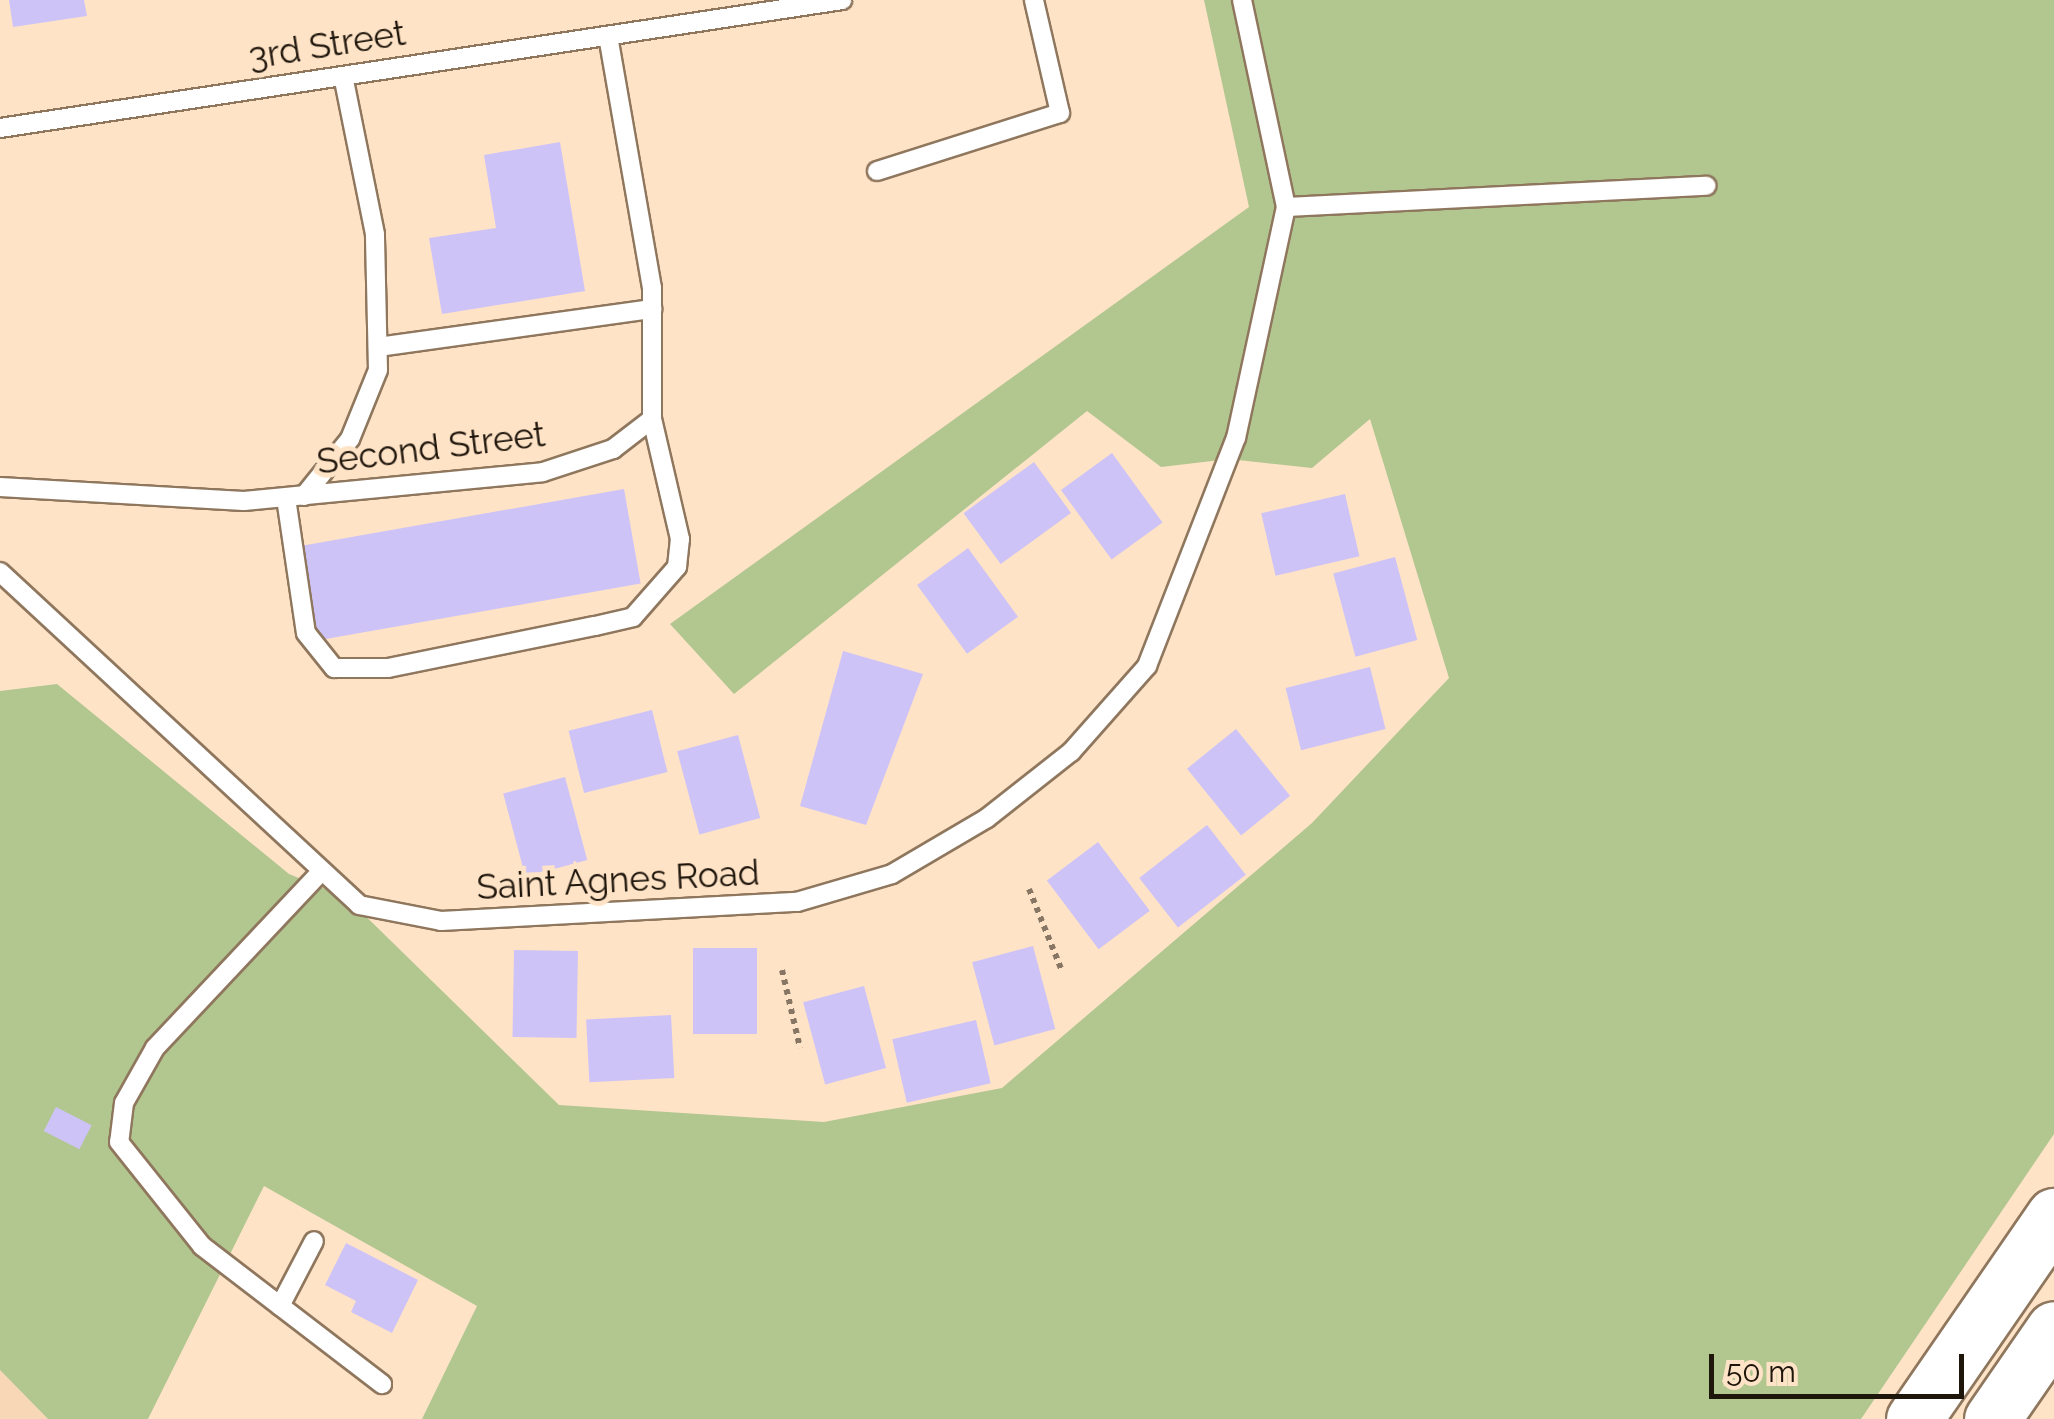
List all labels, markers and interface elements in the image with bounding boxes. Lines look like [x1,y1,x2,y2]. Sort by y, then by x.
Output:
street label: 3rd Street [246,12,408,78]
street label: Second Street [314,413,548,483]
street label: Saint Agnes Road [475,852,761,908]
scale bar [1714,1334,1969,1396]
text: 50 m [1726,1354,1796,1389]

